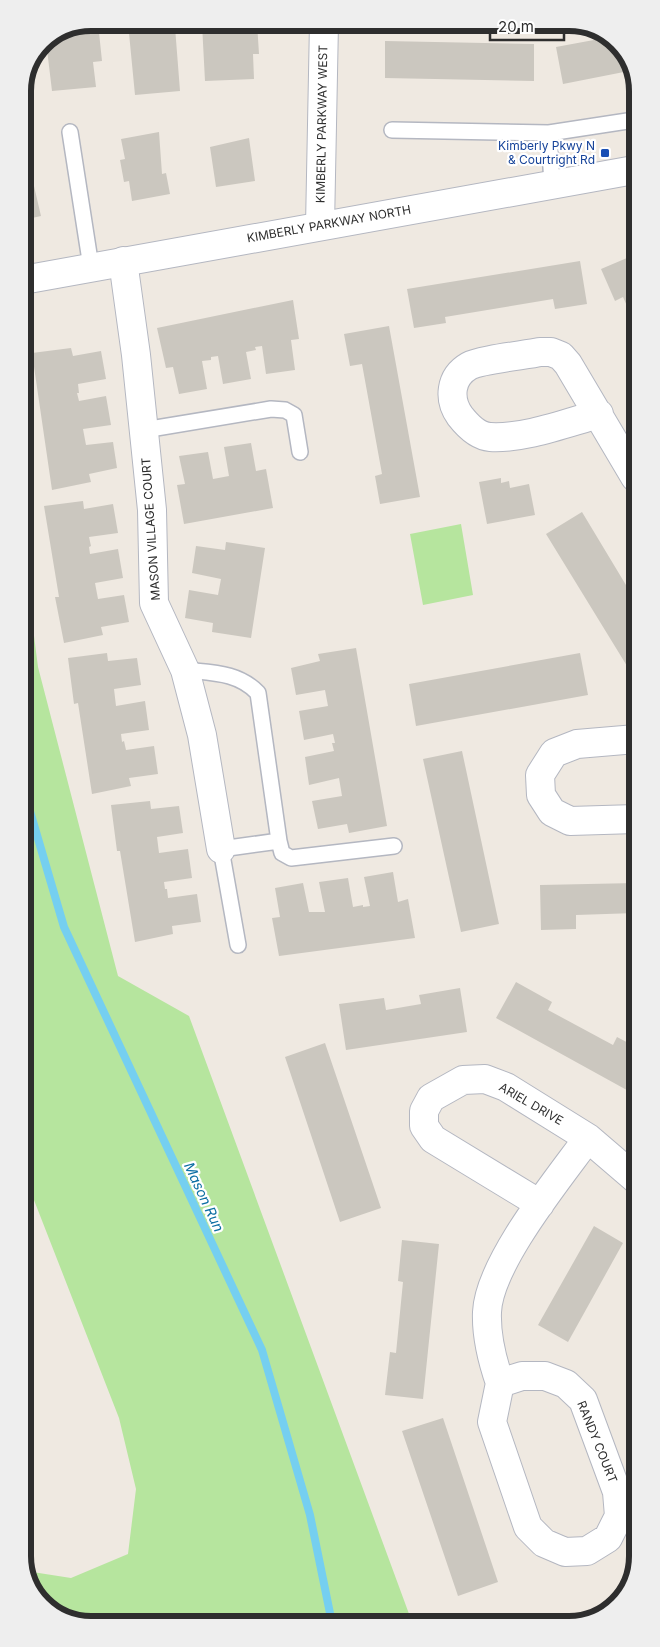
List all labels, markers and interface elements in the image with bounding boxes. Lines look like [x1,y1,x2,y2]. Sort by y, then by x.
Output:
scale bar [490,10,564,42]
text: 20 m [498,17,534,36]
street label: KIMBERLY PARKWAY WEST [313,45,330,203]
place label: Kimberly Pkwy N & Courtright Rd [498,138,595,167]
marker: Kimberly Pkwy N & Courtright Rd [599,147,611,159]
street label: KIMBERLY PARKWAY NORTH [246,202,412,245]
street label: MASON VILLAGE COURT [138,457,163,601]
street label: ARIEL DRIVE [496,1079,566,1128]
water label: Mason Run [181,1159,228,1234]
street label: RANDY COURT [574,1399,621,1485]

